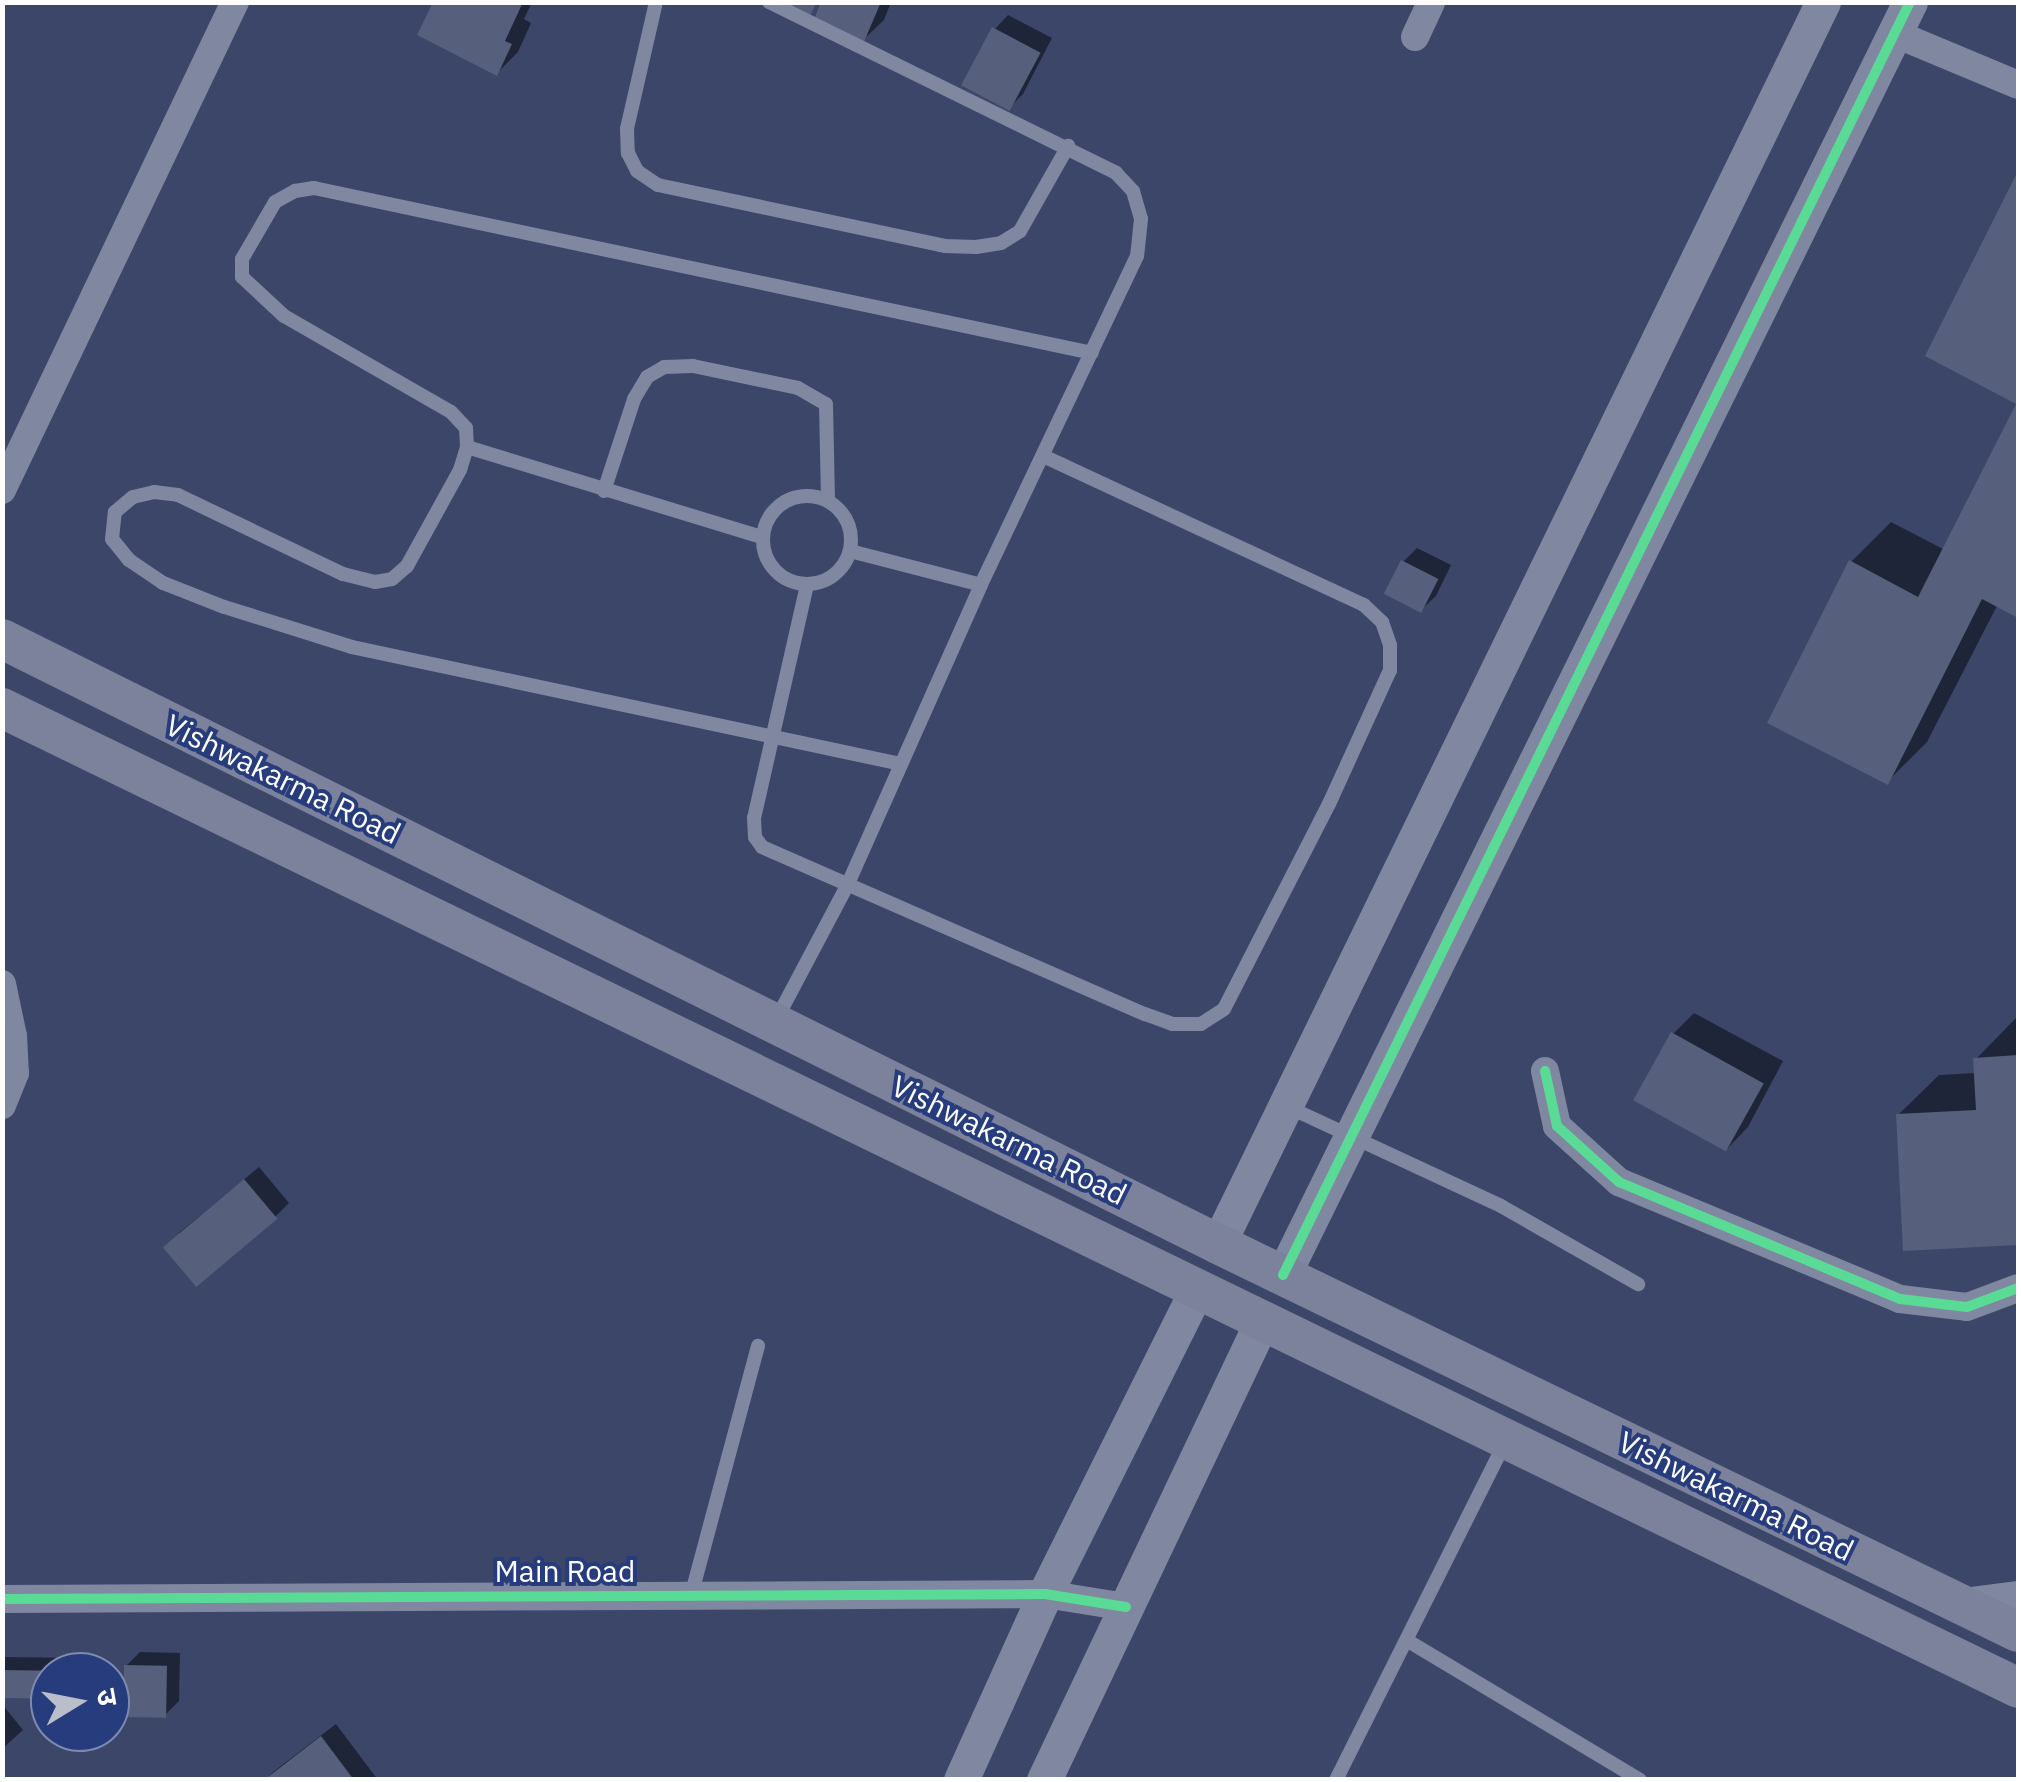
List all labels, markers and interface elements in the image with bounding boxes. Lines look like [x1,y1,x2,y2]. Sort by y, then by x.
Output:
street label: Vishwakarma Road [160,706,406,852]
street label: Vishwakarma Road [886,1067,1132,1213]
street label: Vishwakarma Road [1613,1423,1859,1569]
street label: Main Road [495,1553,635,1589]
north arrow [30,1652,130,1752]
text: उ [88,1686,128,1708]

